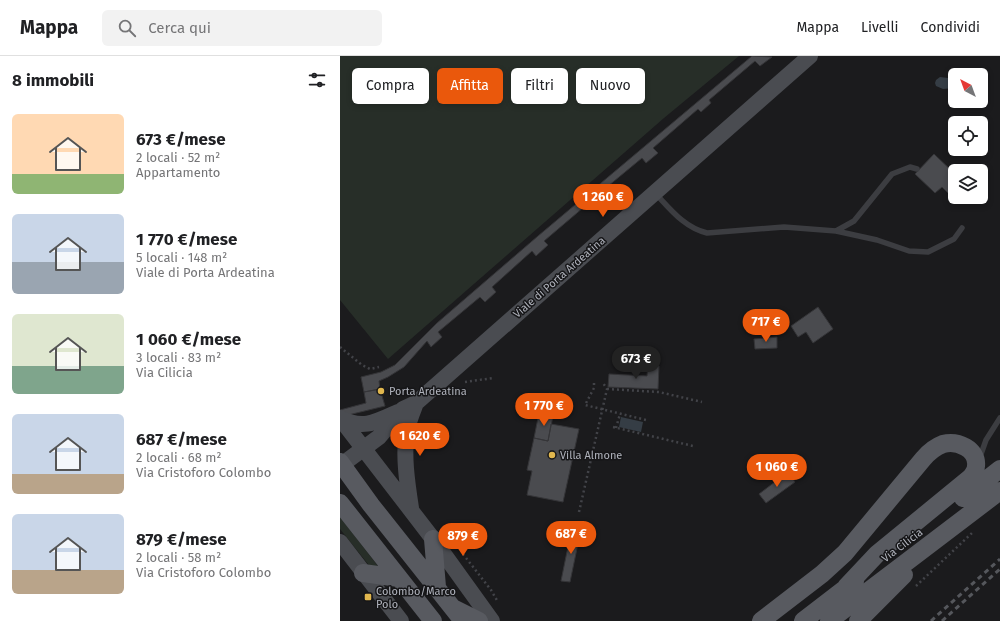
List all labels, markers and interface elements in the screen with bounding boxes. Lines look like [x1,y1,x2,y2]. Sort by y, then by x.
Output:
search box [102,10,382,46]
text: Mappa [20,16,78,39]
icon: search [116,17,138,39]
text: Cerca qui [148,19,211,37]
text: Mappa [796,19,839,36]
text: Livelli [861,19,899,36]
text: Condividi [921,19,980,36]
chip: Compra [352,68,429,104]
chip: Affitta [437,68,503,104]
chip: Filtri [511,68,568,104]
chip: Nuovo [576,68,645,104]
north arrow [948,68,988,108]
map controls [948,68,988,204]
icon: filters [306,69,328,91]
text: 8 immobili [12,70,94,91]
button: locate [948,116,988,156]
text: 673 €/mese [136,129,226,150]
icon: home [44,130,92,178]
text: 2 locali · 52 m² [136,150,220,165]
button: layers [948,164,988,204]
text: Appartamento [136,165,220,180]
pin: 1 260 € [566,184,640,218]
text: 1 260 € [582,189,624,204]
text: 1 770 €/mese [136,229,237,250]
icon: home [44,230,92,278]
street label: Viale di Porta Ardeatina [511,234,608,321]
text: 5 locali · 148 m² [136,250,227,265]
text: Viale di Porta Ardeatina [136,265,275,280]
pin: 717 € [738,309,794,343]
text: 717 € [752,314,780,329]
text: 1 060 €/mese [136,329,241,350]
icon: home [44,330,92,378]
pin: 673 € [608,346,664,380]
text: 3 locali · 83 m² [136,350,221,365]
text: 673 € [621,351,651,366]
text: Via Cilicia [136,365,193,380]
place label: Porta Ardeatina [389,385,467,398]
marker: Porta Ardeatina [376,386,386,396]
pin: 1 770 € [507,393,581,427]
text: 1 770 € [524,398,564,413]
pin: 1 620 € [383,423,457,457]
text: 1 620 € [399,428,441,443]
text: 687 €/mese [136,429,227,450]
icon: home [44,430,92,478]
place label: Villa Almone [560,449,622,462]
text: 2 locali · 68 m² [136,450,222,465]
marker: Villa Almone [547,450,557,460]
pin: 1 060 € [740,454,814,488]
text: 1 060 € [756,459,798,474]
text: Via Cristoforo Colombo [136,465,271,480]
pin: 687 € [543,521,599,555]
pin: 879 € [435,523,491,557]
text: 687 € [555,526,587,541]
street label: Via Cilicia [879,526,925,565]
text: 879 € [447,528,479,543]
text: 879 €/mese [136,529,227,550]
icon: home [44,530,92,578]
text: 2 locali · 58 m² [136,550,221,565]
text: Via Cristoforo Colombo [136,565,271,580]
place label: Colombo/Marco Polo [376,585,456,611]
marker: Colombo/Marco Polo [363,592,373,602]

